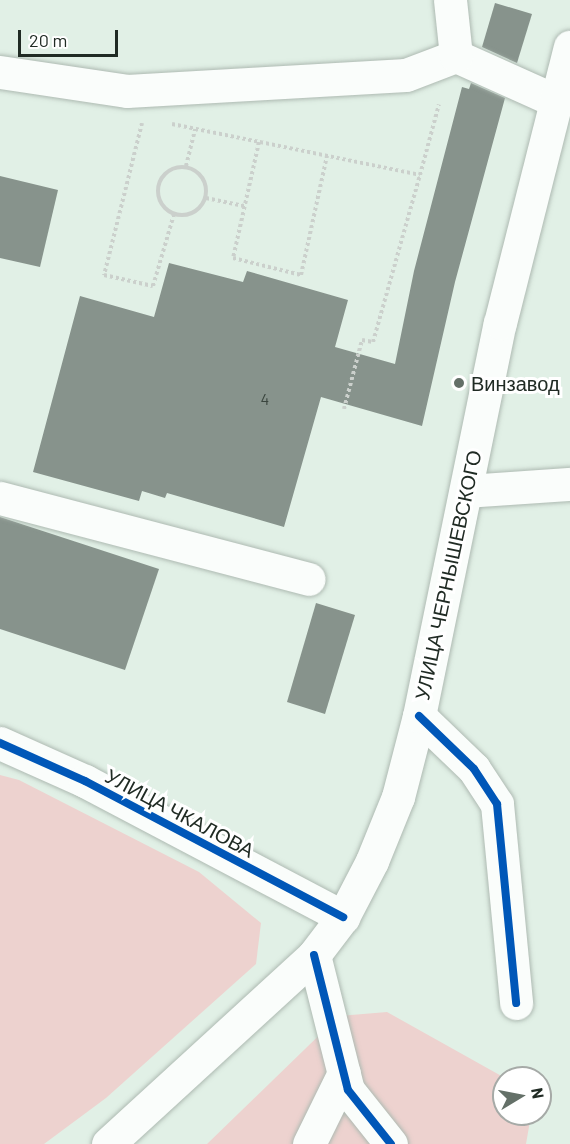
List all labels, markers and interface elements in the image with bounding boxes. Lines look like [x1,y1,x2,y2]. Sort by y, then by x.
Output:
scale bar [21,18,122,56]
text: 20 m [29,29,67,51]
place label: Винзавод [471,371,560,395]
marker: Винзавод [452,376,466,390]
house number: 4 [261,389,269,409]
street label: УЛИЦА ЧЕРНЫШЕВСКОГО [410,448,486,702]
street label: УЛИЦА ЧКАЛОВА [101,764,259,862]
north arrow [492,1066,552,1126]
text: N [528,1086,549,1100]

